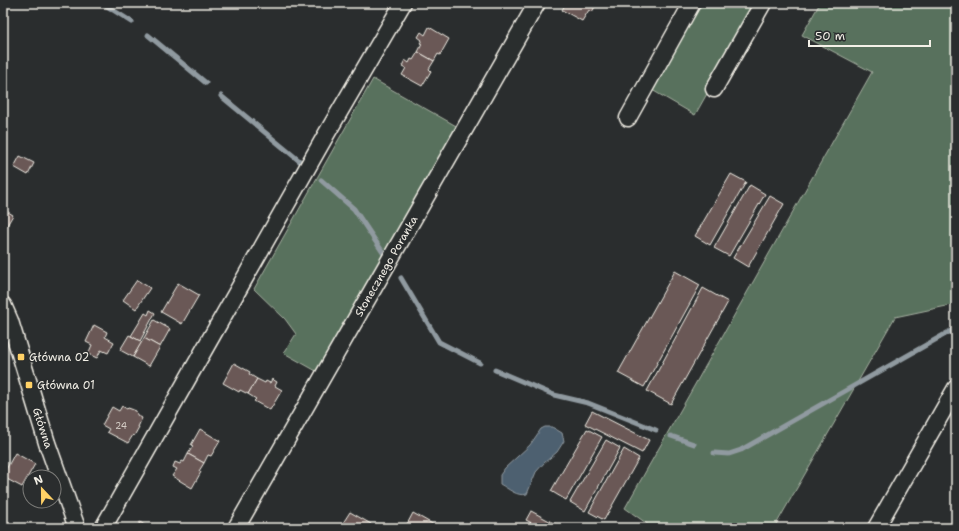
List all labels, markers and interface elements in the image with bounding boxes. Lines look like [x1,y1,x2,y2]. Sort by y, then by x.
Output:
scale bar [809,22,930,48]
text: 50 m [815,28,845,44]
street label: Słonecznego Poranka [351,213,422,319]
place label: Główna 02 [29,350,90,365]
marker: Główna 02 [16,352,26,362]
place label: Główna 01 [37,378,95,393]
marker: Główna 01 [24,380,34,390]
street label: Główna [29,406,56,451]
house number: 24 [115,420,127,432]
north arrow [22,469,62,509]
text: N [32,471,46,489]

